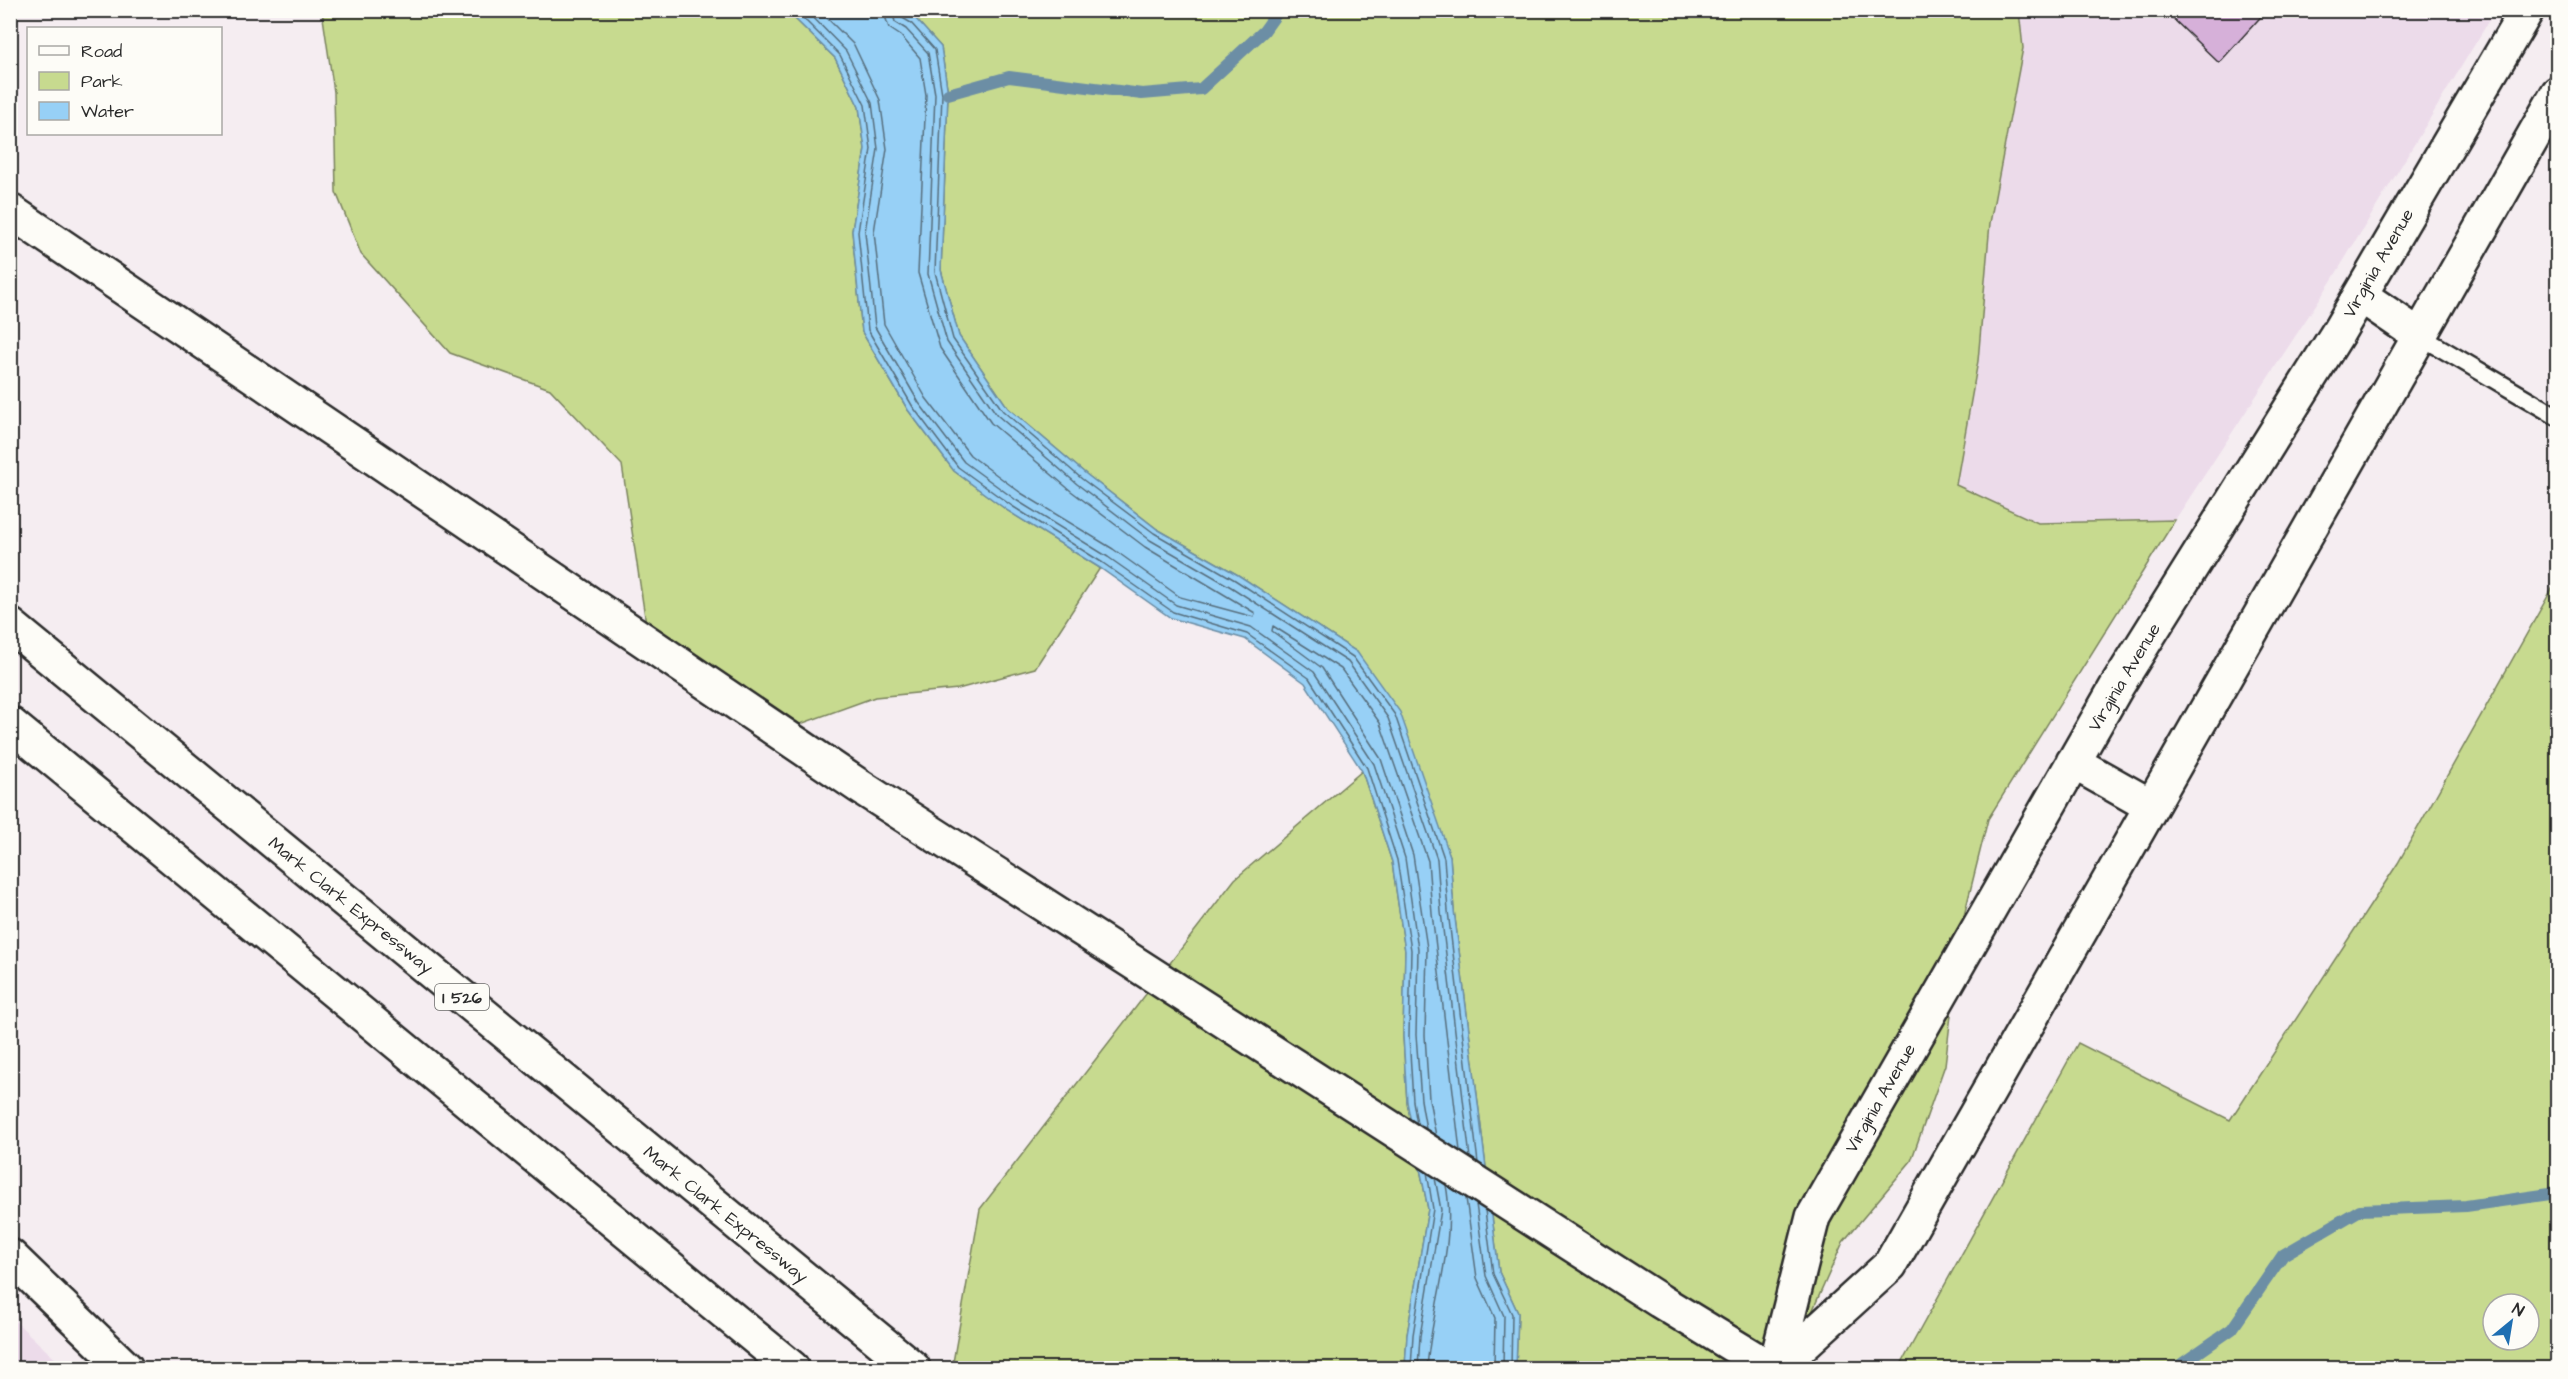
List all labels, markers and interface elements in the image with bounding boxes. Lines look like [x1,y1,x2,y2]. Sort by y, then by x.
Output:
legend [27,27,222,135]
text: Road [81,39,122,64]
text: Park [81,69,123,94]
text: Water [81,99,134,124]
street label: Virginia Avenue [2337,204,2421,323]
street label: Virginia Avenue [2082,618,2168,737]
street label: Mark Clark Expressway [262,831,439,981]
road number: I 526 [435,984,489,1010]
street label: Virginia Avenue [1839,1039,1923,1158]
street label: Mark Clark Expressway [637,1140,814,1290]
north arrow [2481,1292,2541,1352]
text: N [2508,1298,2528,1322]

